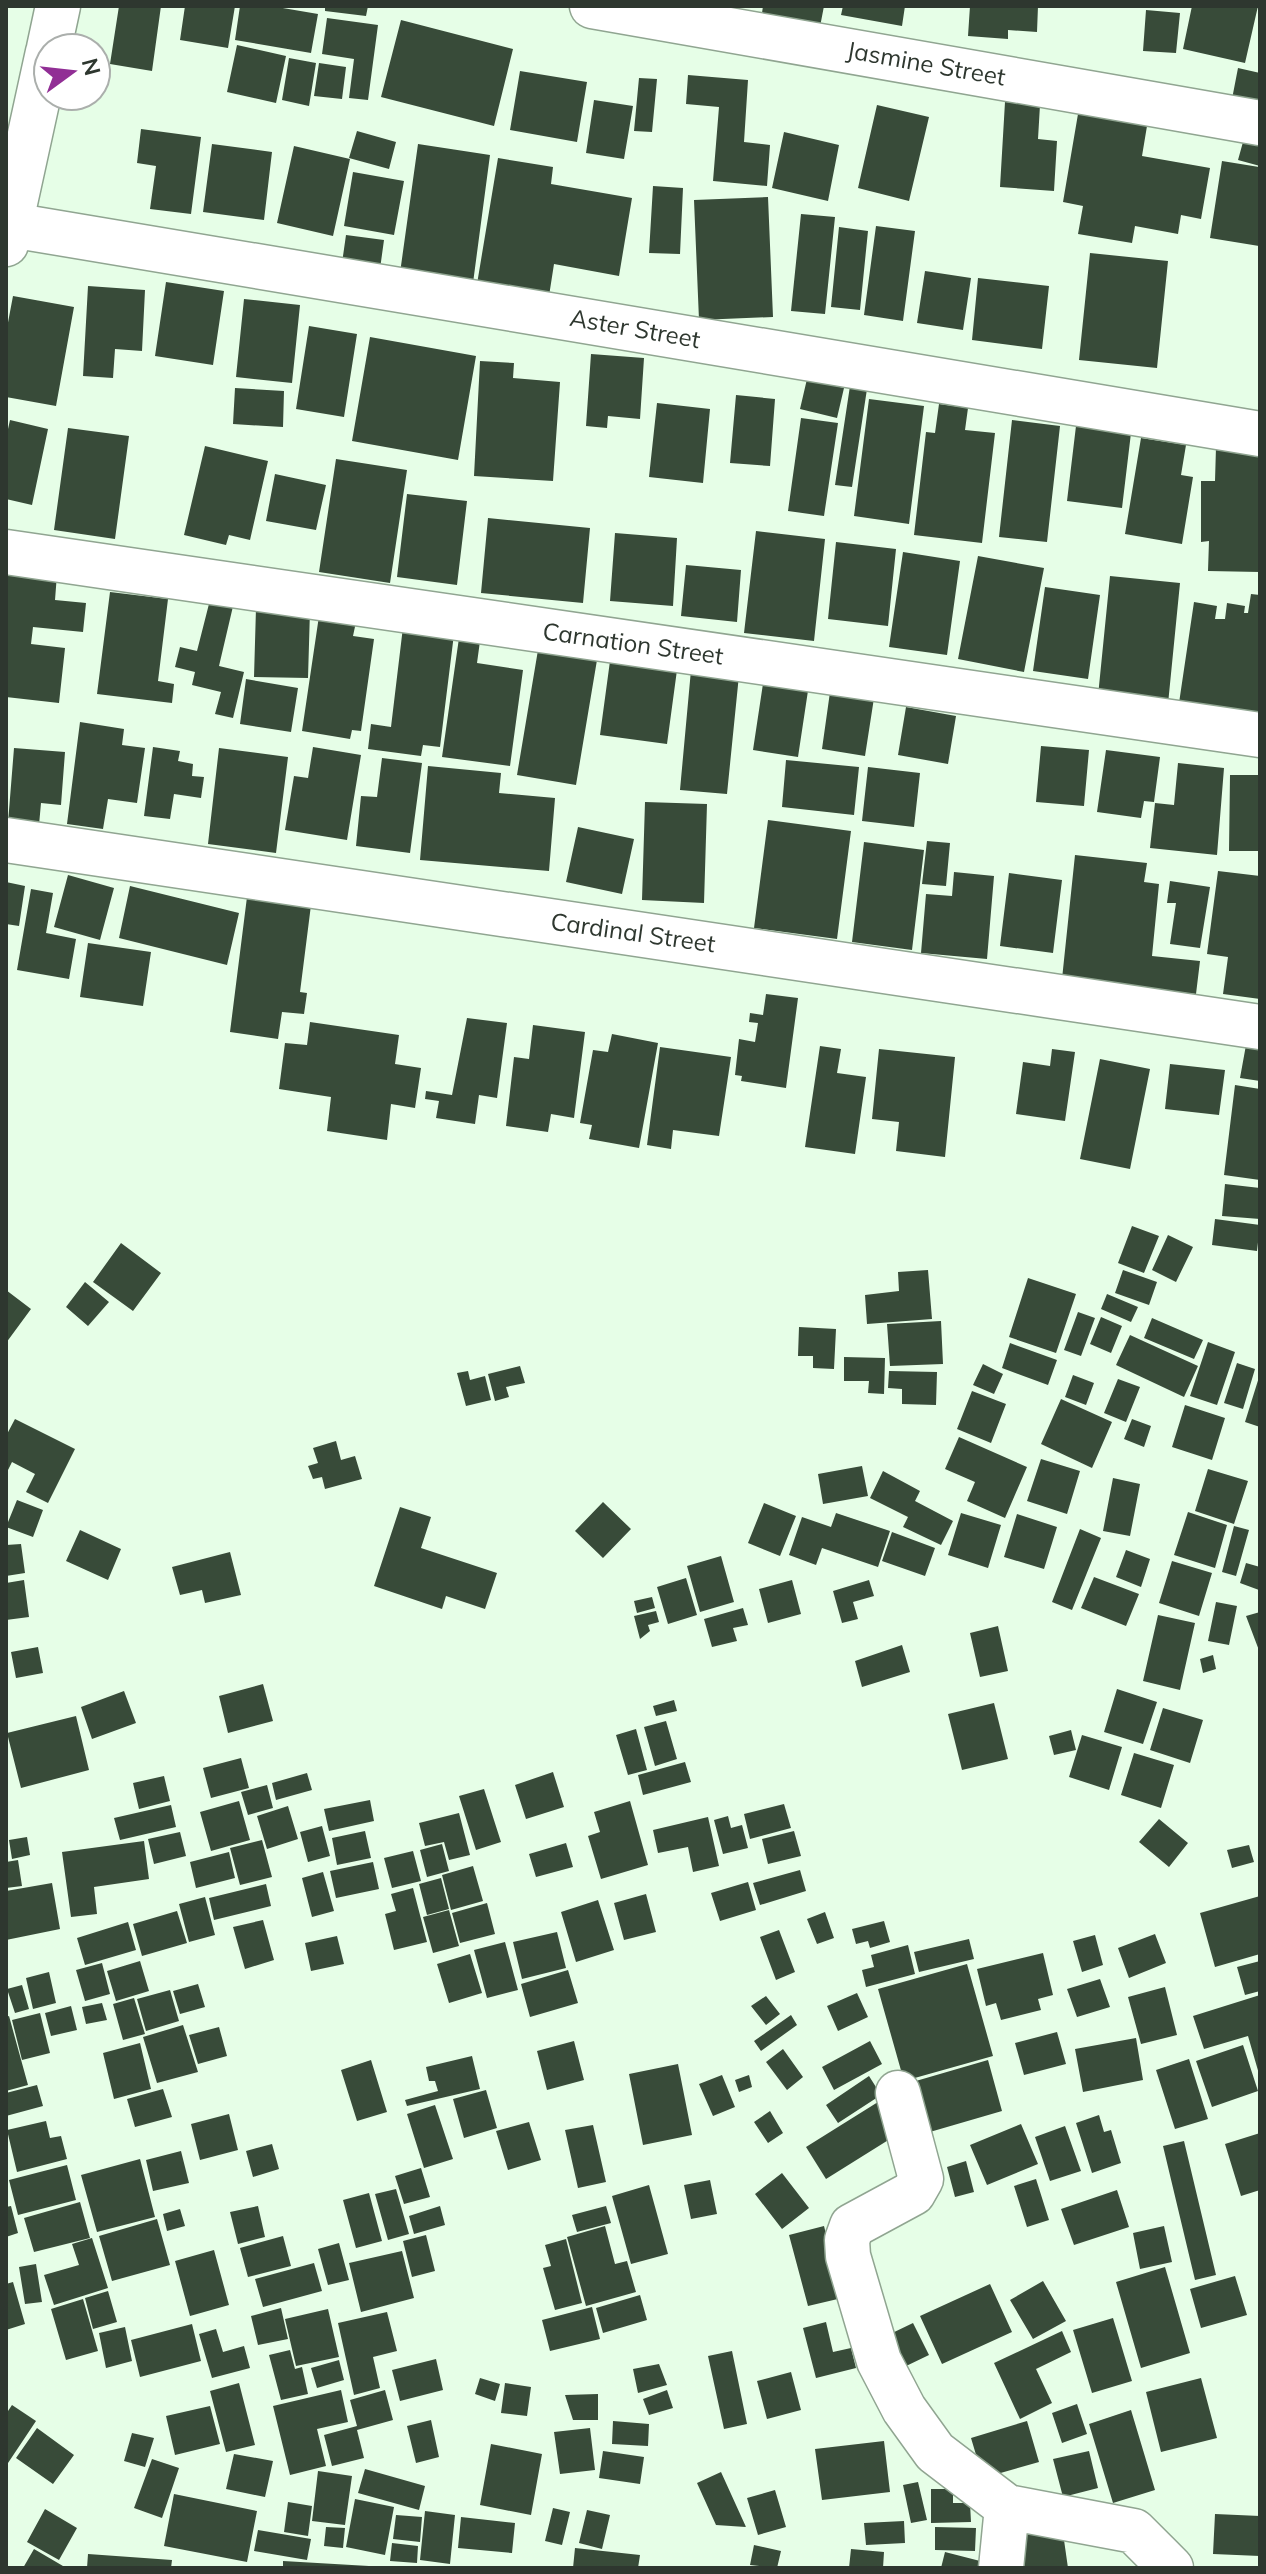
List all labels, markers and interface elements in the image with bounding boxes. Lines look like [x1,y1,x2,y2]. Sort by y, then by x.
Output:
north arrow [32,32,112,112]
street label: Jasmine Street [844,34,1008,92]
text: N [76,55,107,78]
street label: Aster Street [568,302,703,354]
street label: Carnation Street [541,615,725,671]
street label: Cardinal Street [549,906,717,958]

